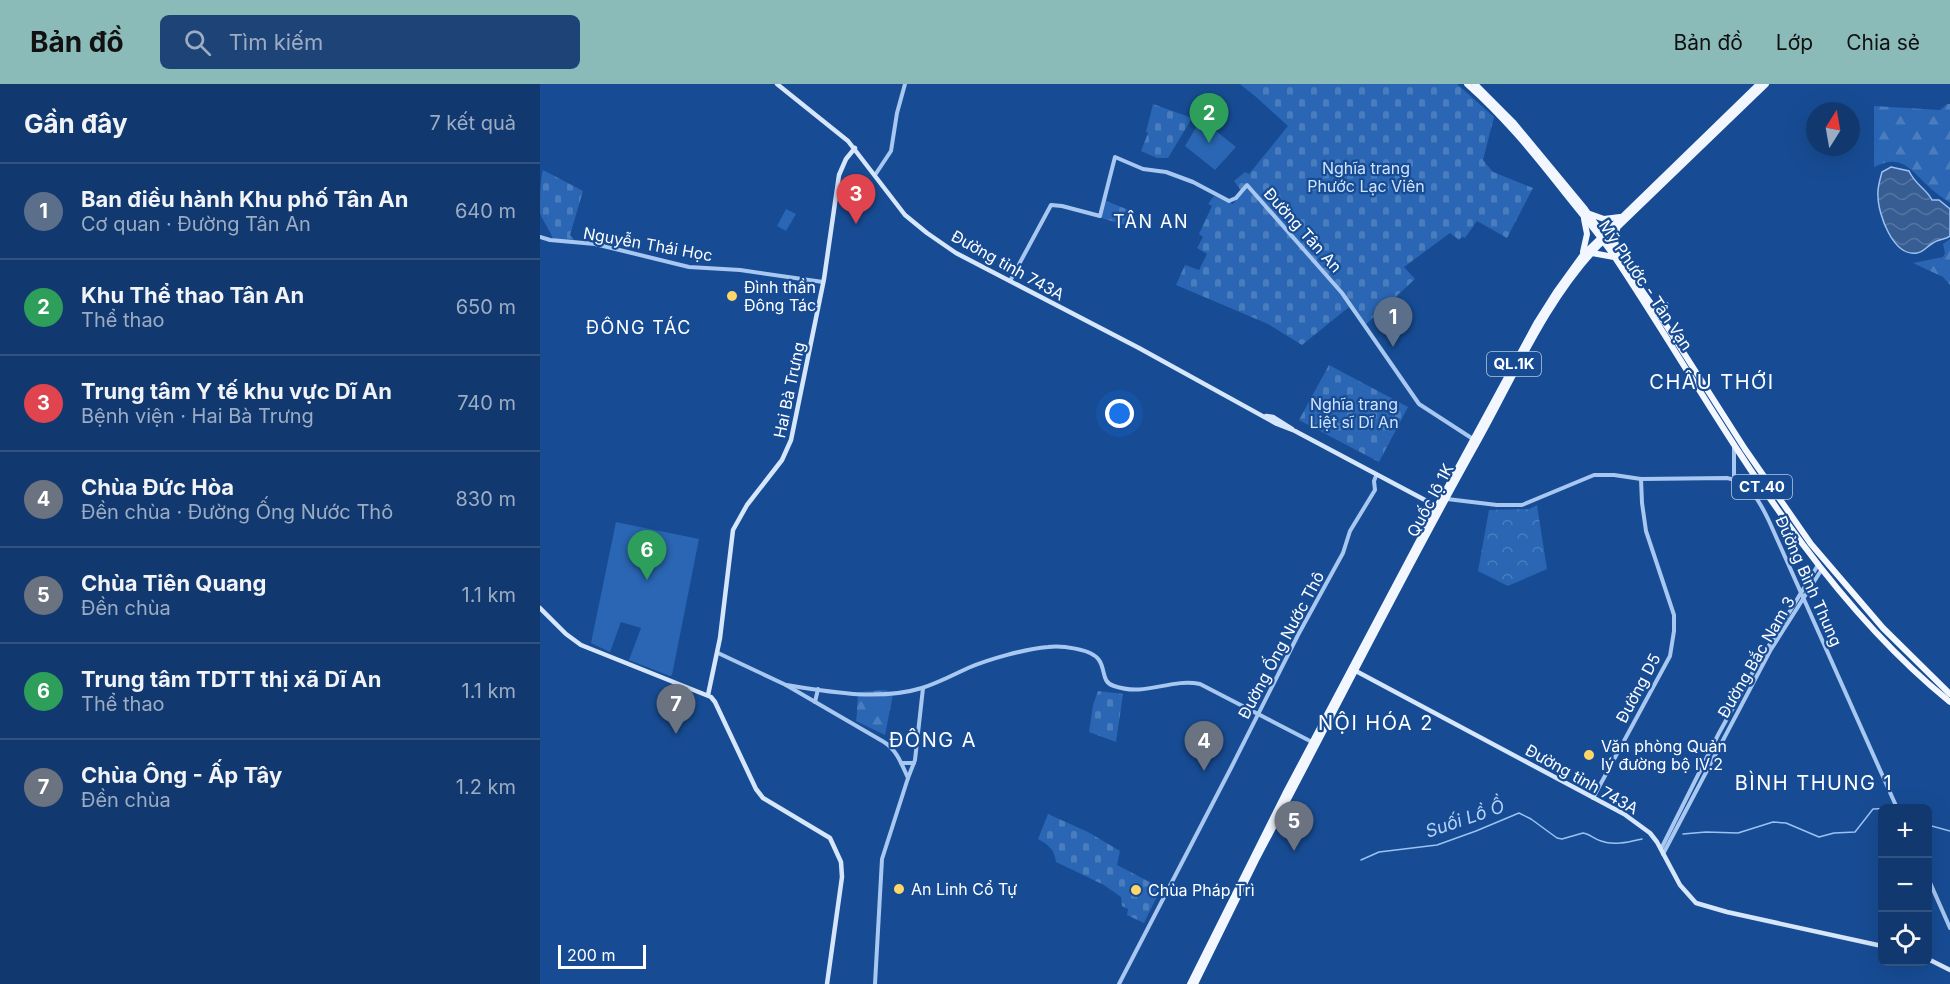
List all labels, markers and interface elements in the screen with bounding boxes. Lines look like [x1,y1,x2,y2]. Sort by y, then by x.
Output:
search box [160,15,580,69]
text: Bản đồ [30,25,124,59]
icon: search [181,26,214,59]
text: Tìm kiếm [229,29,323,55]
text: Bản đồ [1674,30,1743,55]
text: Lớp [1776,30,1813,55]
text: Chia sẻ [1846,30,1920,55]
pin: 2 [1190,94,1228,143]
north arrow [1806,102,1860,156]
text: Gần đây [24,108,128,139]
text: 7 kết quả [429,111,516,135]
park label: Nghĩa trang Phước Lạc Viên [1307,158,1425,196]
pin: 3 [836,174,876,224]
street label: Đường Tân An [1260,184,1346,276]
text: Ban điều hành Khu phố Tân An [81,186,408,212]
text: 1 [39,199,48,223]
text: 640 m [455,199,516,223]
district label: TÂN AN [1113,210,1189,232]
text: Cơ quan · Đường Tân An [81,212,311,236]
street label: Mỹ Phước - Tân Vạn [1595,216,1697,354]
street label: Nguyễn Thái Học [582,223,714,265]
street label: Đường tỉnh 743A [948,226,1068,304]
place label: Đình thần Đông Tác [744,277,816,315]
text: Khu Thể thao Tân An [81,282,304,308]
marker: Đình thần Đông Tác [725,289,739,303]
text: 2 [37,295,50,319]
text: 650 m [456,295,516,319]
pin: 1 [1374,298,1412,347]
text: Thể thao [81,308,165,332]
district label: ĐÔNG TÁC [586,316,692,338]
street label: Hai Bà Trưng [769,340,809,440]
road number: QL.1K [1487,352,1541,376]
district label: CHÂU THỚI [1649,369,1775,394]
text: Trung tâm Y tế khu vực Dĩ An [81,378,392,404]
text: 3 [37,391,50,415]
text: 740 m [457,391,516,415]
park label: Nghĩa trang Liệt sĩ Dĩ An [1309,394,1399,432]
your location [1105,399,1134,428]
text: Bệnh viện · Hai Bà Trưng [81,404,314,428]
street label: Quốc lộ 1K [1402,460,1458,540]
text: Chùa Đức Hòa [81,474,234,500]
road number: CT.40 [1732,475,1792,499]
text: 4 [37,487,50,511]
text: 830 m [456,487,516,511]
text: Đền chùa · Đường Ống Nước Thô [81,500,393,524]
street label: Đường Bình Thung [1771,513,1847,649]
pin: 6 [628,530,666,580]
street label: Đường Ống Nước Thô [1232,567,1328,722]
text: Chùa Tiên Quang [81,570,266,596]
text: 5 [37,583,50,607]
text: 1.1 km [462,583,516,607]
street label: Đường Bắc Nam 3 [1713,593,1799,721]
text: Đền chùa [81,596,171,620]
street label: Đường D5 [1611,650,1665,726]
text: Trung tâm TDTT thị xã Dĩ An [81,666,381,692]
text: 6 [37,679,50,703]
text: 1.1 km [462,679,516,703]
pin: 7 [656,684,696,734]
text: Thể thao [81,692,165,716]
district label: NỘI HÓA 2 [1318,710,1434,735]
pin: 4 [1184,722,1224,771]
district label: ĐÔNG A [889,728,977,752]
place label: Văn phòng Quản lý đường bộ IV.2 [1601,736,1727,774]
street label: Đường tỉnh 743A [1522,740,1642,818]
marker: Văn phòng Quản lý đường bộ IV.2 [1582,748,1596,762]
text: Chùa Ông - Ấp Tây [81,762,282,788]
district label: BÌNH THUNG 1 [1735,770,1893,795]
text: 7 [38,775,49,799]
text: 1.2 km [456,775,516,799]
text: Đền chùa [81,788,171,812]
water label: Suối Lồ Ồ [1421,791,1507,842]
pin: 5 [1274,802,1314,851]
map controls [1878,804,1932,966]
button: + [1878,804,1932,858]
button: − [1878,858,1932,912]
place label: An Linh Cổ Tự [911,879,1017,899]
place label: Chùa Pháp Trì [1148,880,1255,900]
marker: An Linh Cổ Tự [892,882,906,896]
marker: Chùa Pháp Trì [1129,883,1143,897]
button: locate [1878,912,1932,966]
scale bar [558,942,646,970]
text: 200 m [567,945,615,965]

